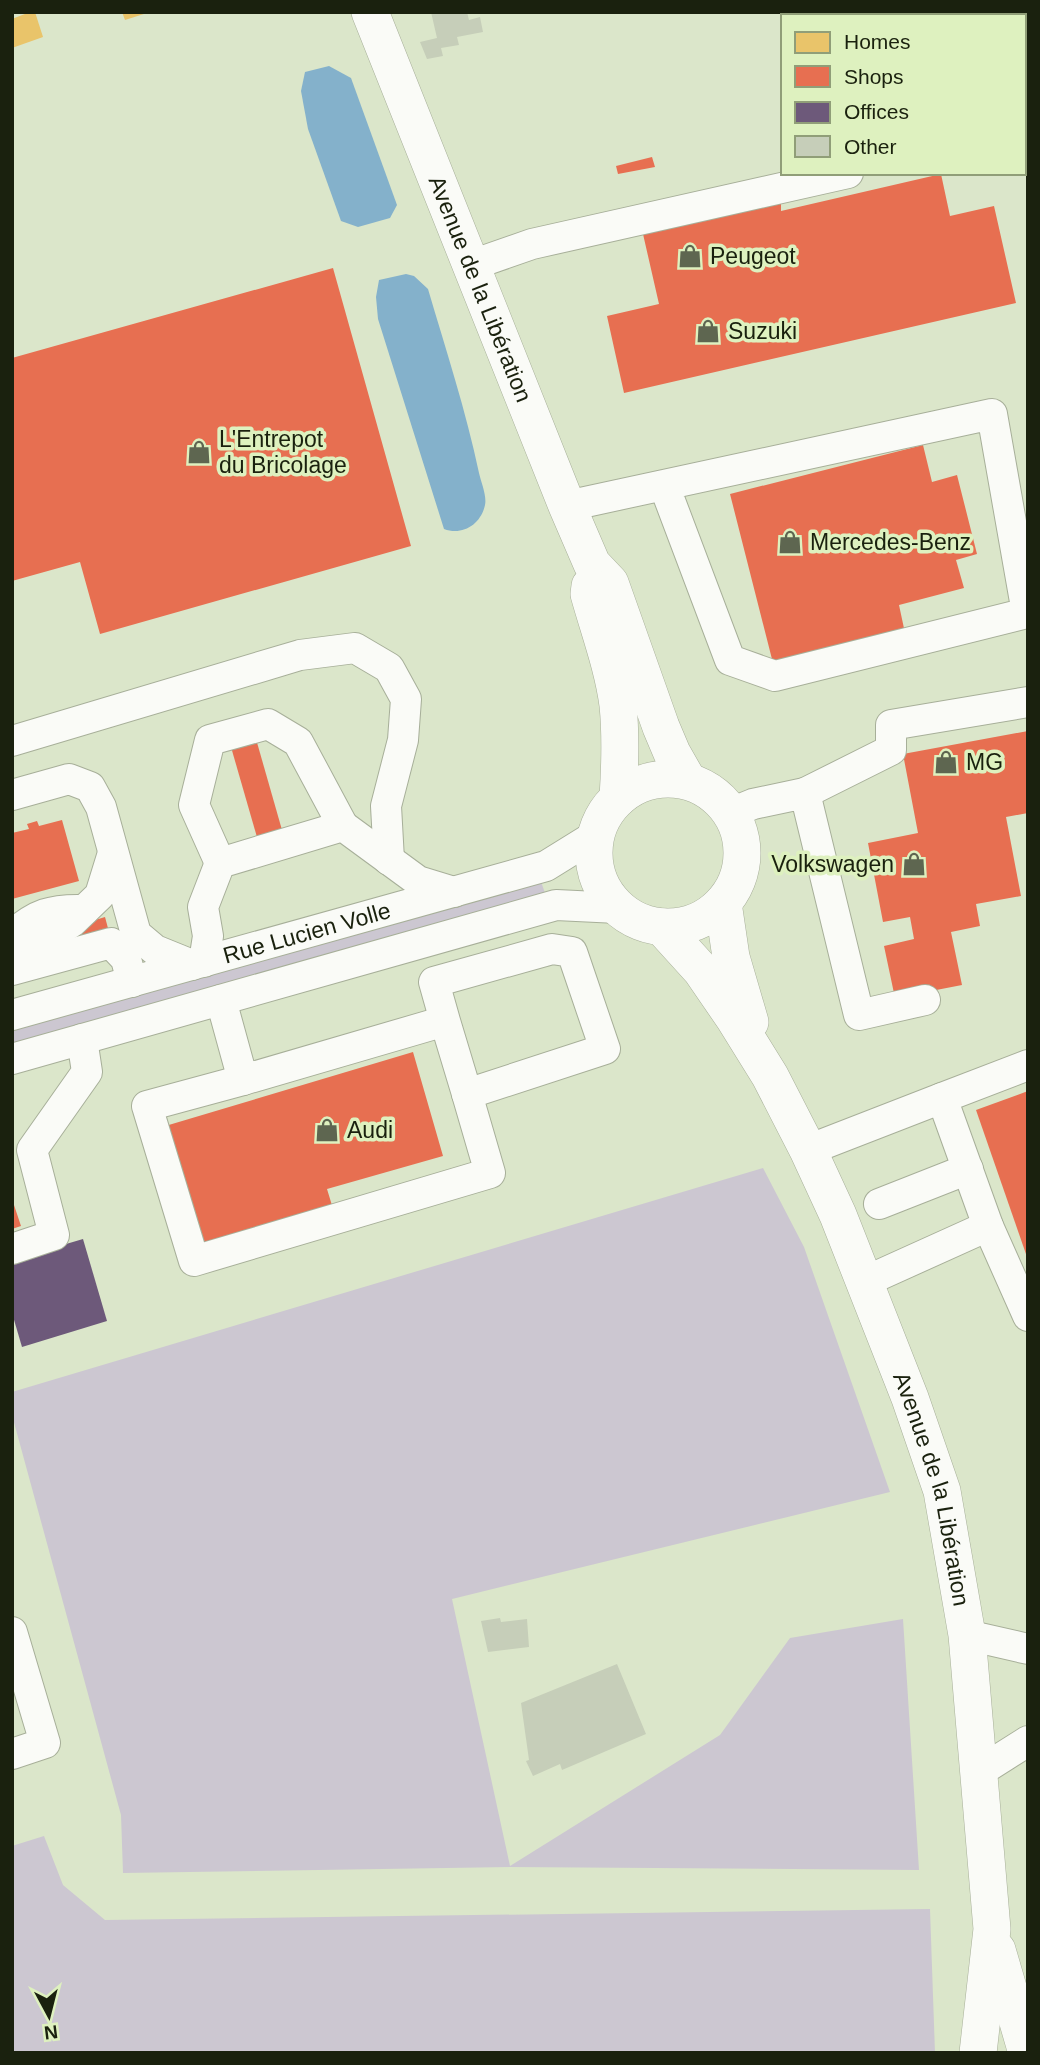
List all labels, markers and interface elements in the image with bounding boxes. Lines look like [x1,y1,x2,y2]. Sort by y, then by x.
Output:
legend [781,14,1026,175]
text: Homes [844,30,911,53]
text: Shops [844,65,904,88]
text: Offices [844,100,909,123]
text: Other [844,135,897,158]
street label: Avenue de la Libération [424,172,537,406]
shop icon: Peugeot [676,242,704,270]
place label: Peugeot [710,243,796,269]
shop icon: Suzuki [694,317,722,345]
place label: Suzuki [728,318,797,344]
place label: L'Entrepot du Bricolage [219,426,347,478]
shop icon: L'Entrepot du Bricolage [185,438,213,466]
shop icon: Mercedes-Benz [776,528,804,556]
place label: Mercedes-Benz [810,529,971,555]
shop icon: MG [932,748,960,776]
place label: MG [966,749,1003,775]
shop icon: Volkswagen [900,850,928,878]
place label: Volkswagen [771,851,894,877]
street label: Rue Lucien Volle [220,897,393,968]
shop icon: Audi [313,1116,341,1144]
place label: Audi [347,1117,393,1143]
street label: Avenue de la Libération [888,1368,975,1608]
north arrow [14,1981,84,2051]
text: N [43,2021,59,2044]

